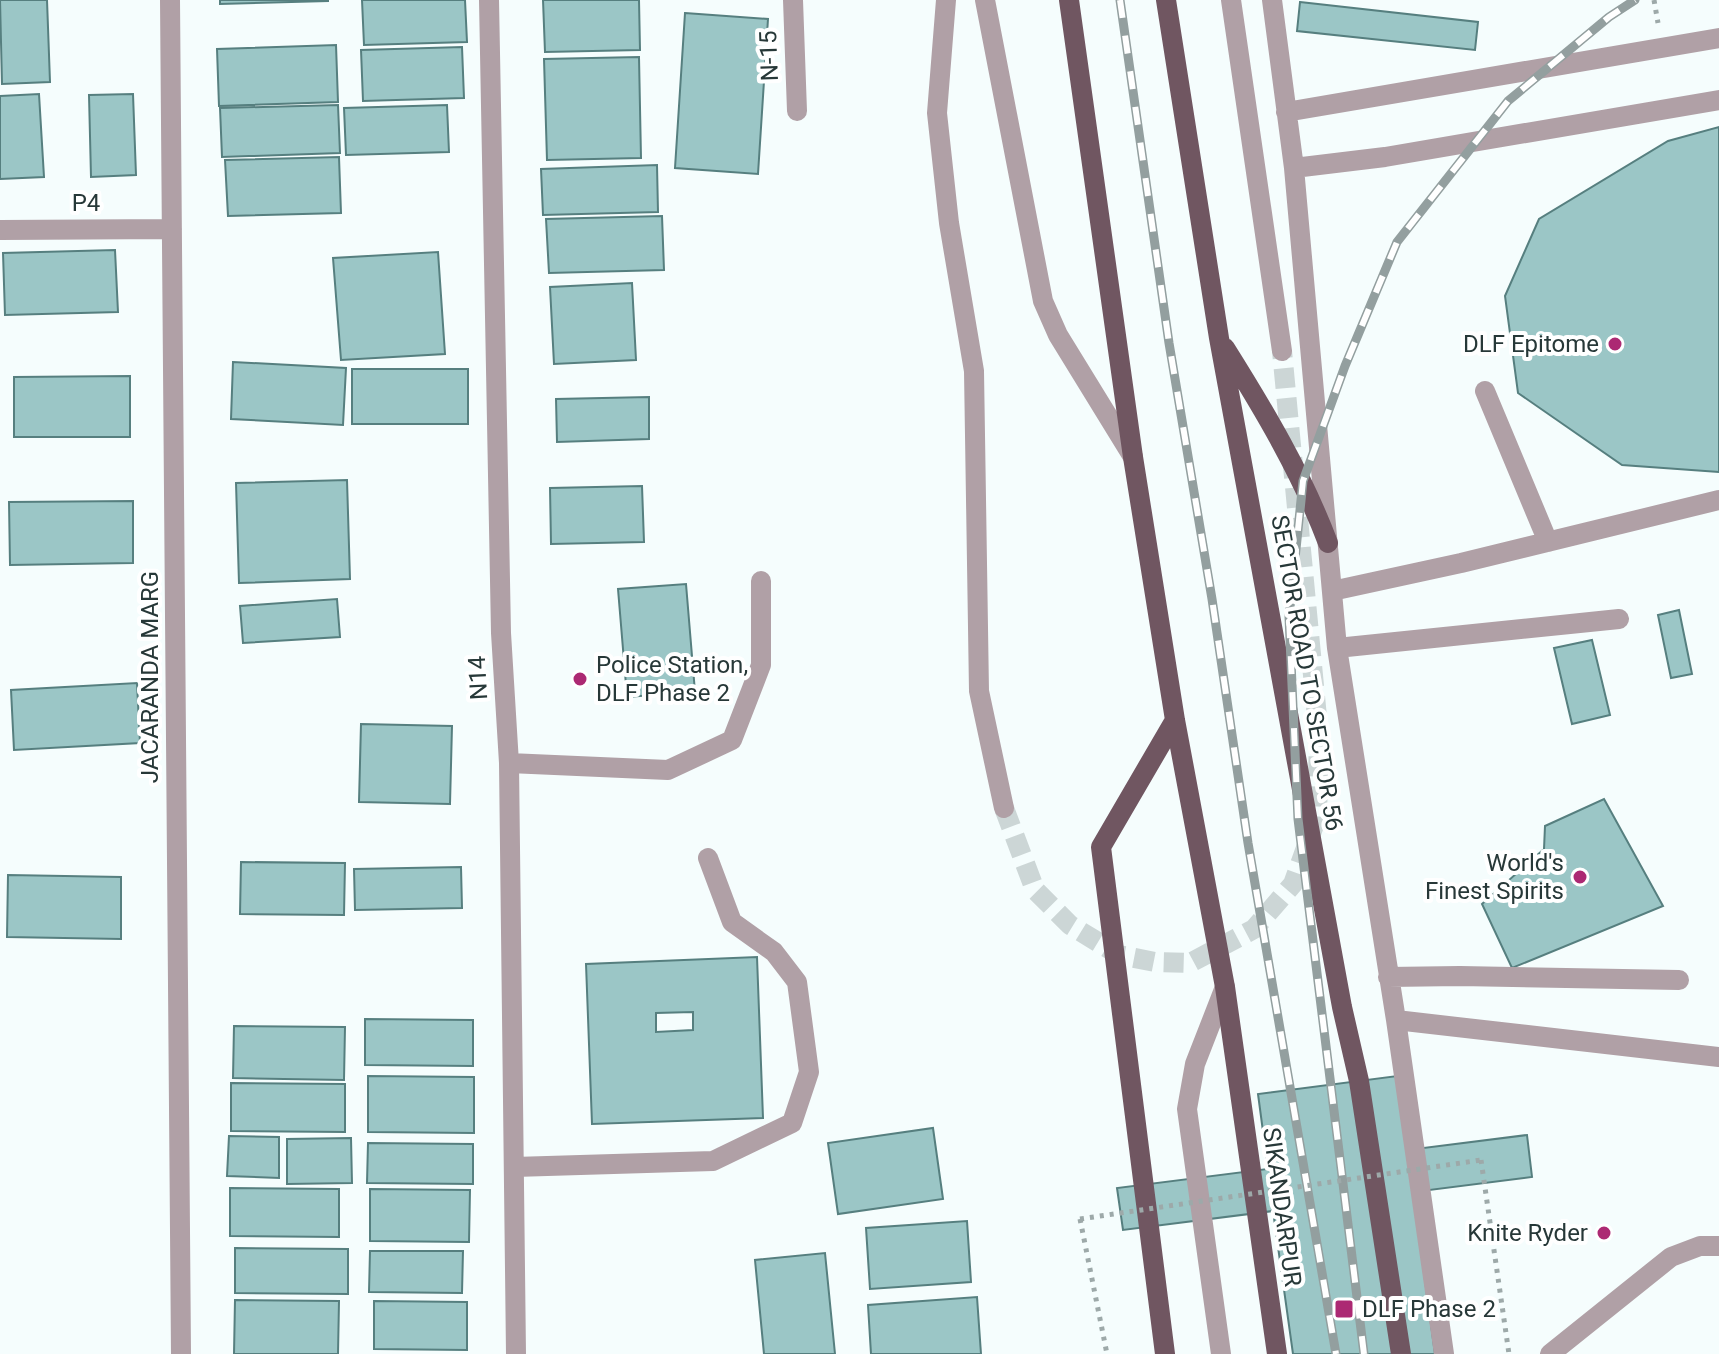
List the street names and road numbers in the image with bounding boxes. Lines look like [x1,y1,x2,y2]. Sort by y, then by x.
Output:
street label: N-15 [754,30,784,82]
street label: P4 [72,189,100,217]
street label: SECTOR ROAD TO SECTOR 56 [1265,513,1349,833]
street label: JACARANDA MARG [136,571,164,783]
street label: N14 [463,655,493,701]
street label: SIKANDARPUR [1257,1126,1307,1288]

